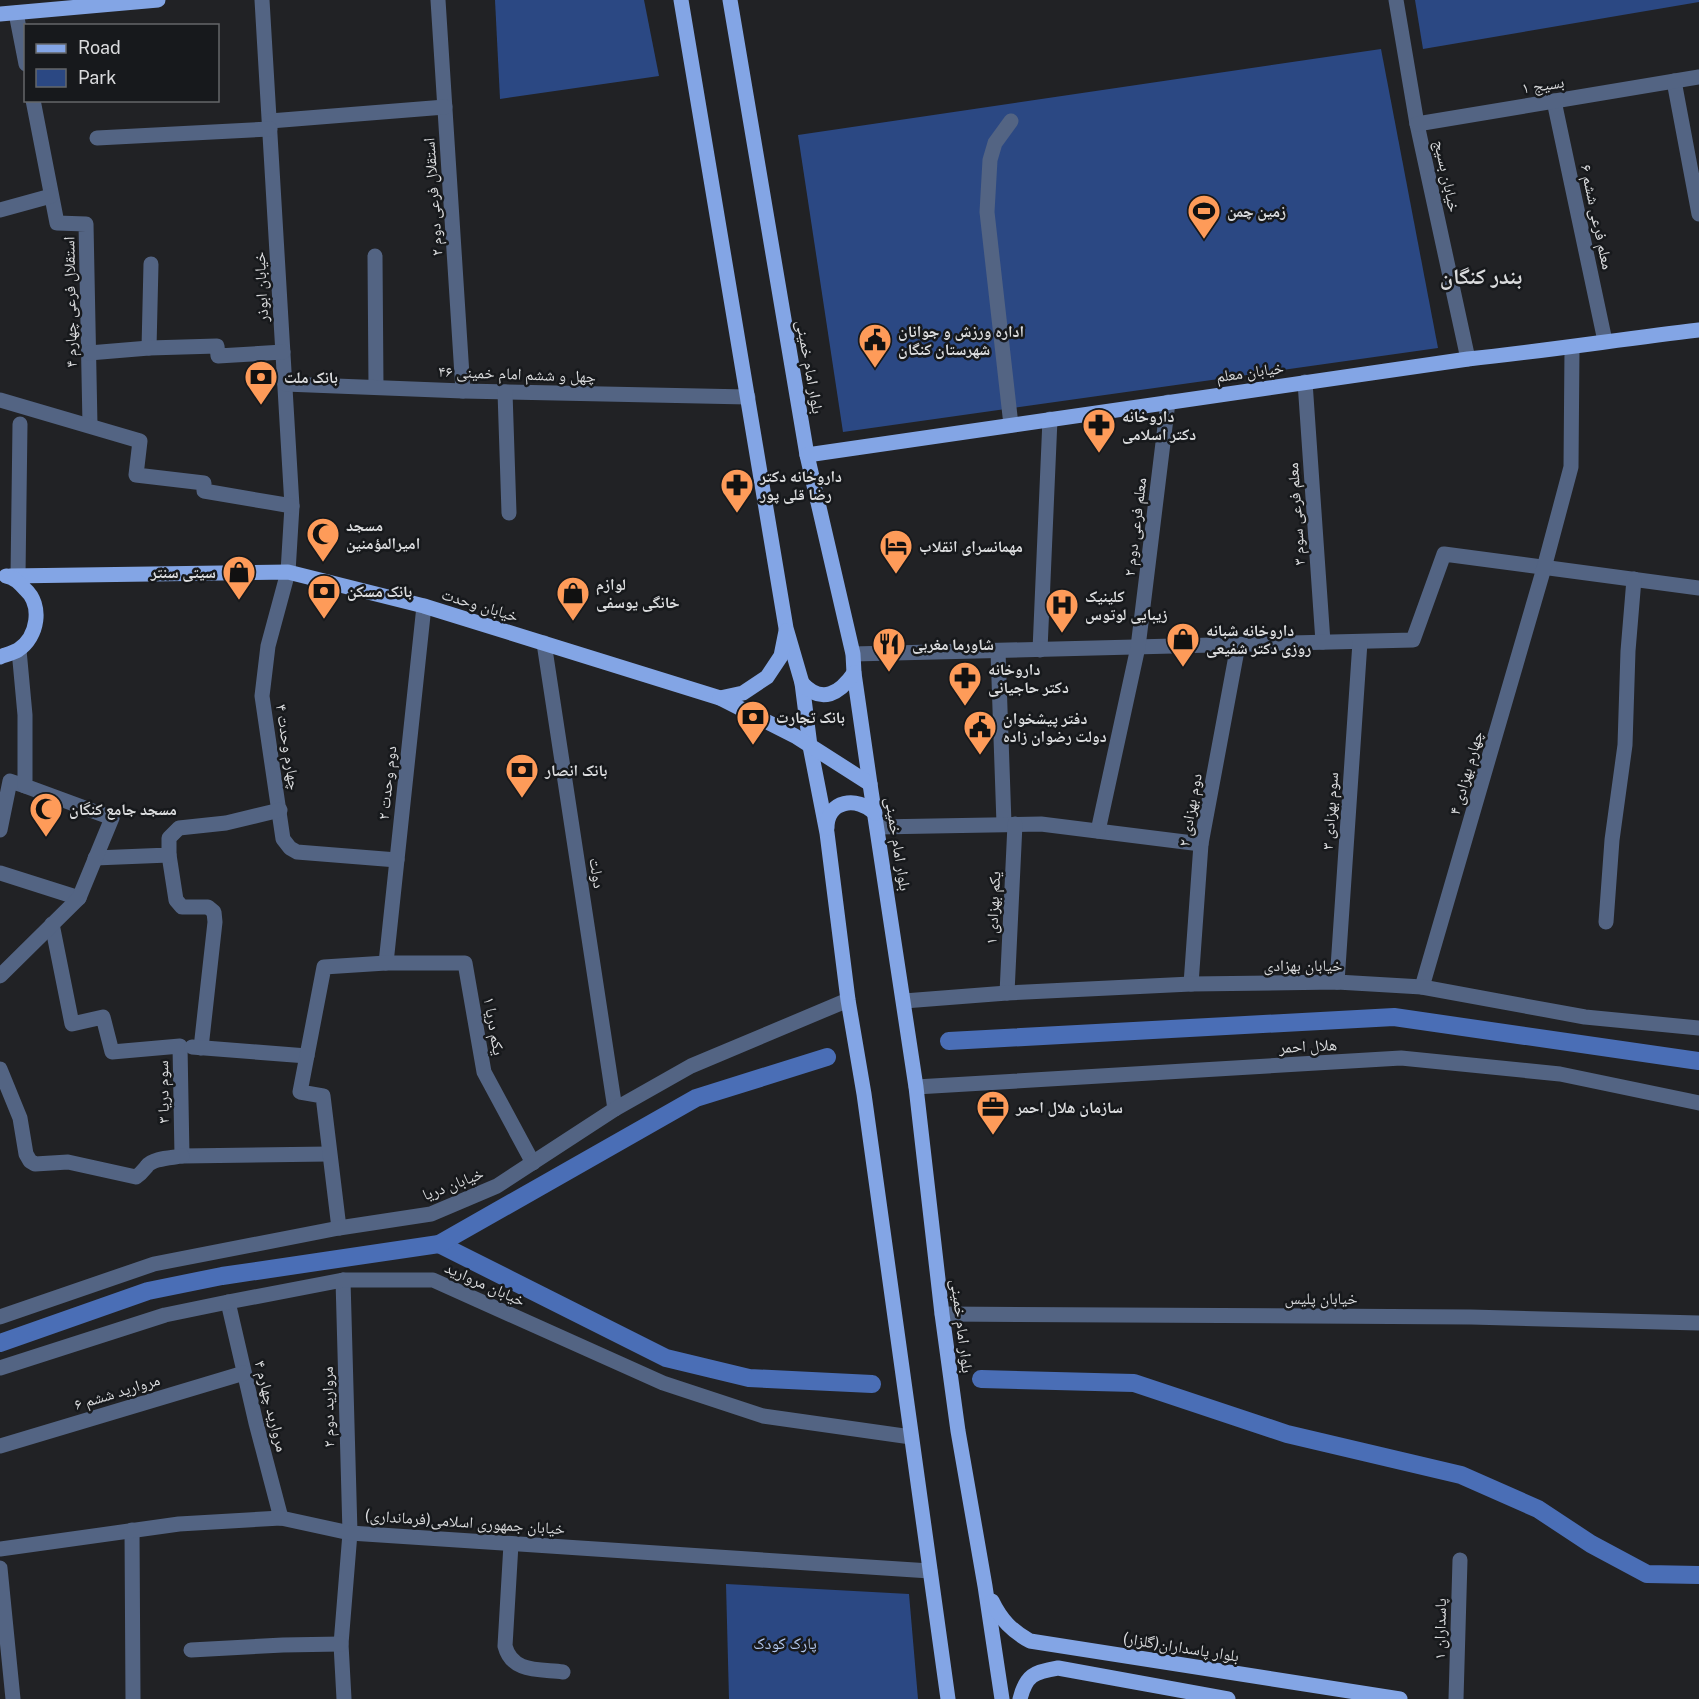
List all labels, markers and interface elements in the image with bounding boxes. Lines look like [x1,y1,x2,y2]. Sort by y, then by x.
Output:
legend [24,24,219,102]
text: Road [78,37,121,58]
text: Park [78,67,116,88]
street label: بسیج ۱ [1521,72,1566,99]
street label: استقلال فرعی دوم ۲ [419,137,448,257]
street label: خیابان بسیج [1429,138,1464,214]
street label: معلم فرعی ششم ۶ [1576,163,1617,272]
sports icon: زمین چمن [1186,193,1222,240]
place label: زمین چمن [1227,202,1286,221]
street label: استقلال فرعی چهارم ۴ [59,236,82,368]
street label: خیابان ابوذر [250,251,273,324]
district label: بندر کنگان [1440,263,1522,290]
street label: بلوار امام خمینی [791,319,828,415]
public building icon: اداره ورزش و جوانان شهرستان کنگان [857,322,893,369]
place label: اداره ورزش و جوانان شهرستان کنگان [898,322,1024,359]
street label: خیابان معلم [1215,358,1285,387]
bank icon: بانک ملت [243,359,279,406]
street label: چهل و ششم امام خمینی ۴۶ [438,362,596,387]
place label: بانک ملت [284,368,338,387]
pharmacy icon: داروخانه دکتر اسلامی [1081,407,1117,454]
place label: داروخانه دکتر اسلامی [1122,407,1196,444]
street label: معلم فرعی سوم ۳ [1283,462,1310,566]
pharmacy icon: داروخانه دکتر رضا قلی پور [719,467,755,514]
place label: داروخانه دکتر رضا قلی پور [759,467,842,504]
street label: معلم فرعی دوم ۲ [1120,477,1151,578]
mosque icon: مسجد امیرالمؤمنین [305,516,341,563]
place label: مسجد امیرالمؤمنین [346,516,420,553]
hotel icon: مهمانسرای انقلاب [878,528,914,575]
place label: مهمانسرای انقلاب [919,537,1023,556]
shop icon: سیتی سنتر [221,554,257,601]
place label: سیتی سنتر [150,563,216,582]
bank icon: بانک مسکن [306,573,342,620]
shop icon: لوازم خانگی یوسفی [555,575,591,622]
place label: لوازم خانگی یوسفی [596,575,680,612]
place label: بانک مسکن [347,582,412,601]
street label: خیابان وحدت [439,584,521,627]
hospital icon: کلینیک زیبایی لوتوس [1044,587,1080,634]
place label: کلینیک زیبایی لوتوس [1085,587,1168,624]
shop icon: داروخانه شبانه روزی دکتر شفیعی [1165,621,1201,668]
place label: داروخانه شبانه روزی دکتر شفیعی [1206,621,1311,658]
restaurant icon: شاورما مغربی [871,626,907,673]
place label: شاورما مغربی [912,635,994,654]
pharmacy icon: داروخانه دکتر حاجیانی [947,660,983,707]
place label: داروخانه دکتر حاجیانی [988,660,1069,697]
bank icon: بانک تجارت [735,699,771,746]
street label: چهارم وحدت ۴ [271,703,304,792]
place label: بانک تجارت [776,708,845,727]
public building icon: دفتر پیشخوان دولت رضوان زاده [962,709,998,756]
place label: دفتر پیشخوان دولت رضوان زاده [1003,709,1107,746]
street label: چهارم بهزادی ۴ [1445,729,1488,818]
street label: دوم وحدت ۲ [374,745,401,821]
bank icon: بانک انصار [504,752,540,799]
place label: بانک انصار [544,761,607,780]
street label: سوم بهزادی ۳ [1318,771,1343,851]
street label: دوم بهزادی ۲ [1174,772,1207,848]
mosque icon: مسجد جامع کنگان [28,791,64,838]
street label: بلوار امام خمینی [880,796,915,892]
place label: مسجد جامع کنگان [69,800,177,820]
street label: دولت [585,856,609,890]
street label: یکم بهزادی ۱ [982,871,1005,945]
street label: خیابان بهزادی [1264,956,1342,976]
street label: یکم دریا ۱ [479,995,508,1057]
street label: هلال احمر [1277,1035,1338,1058]
street label: سوم دریا ۳ [153,1060,174,1124]
office icon: سازمان هلال احمر [975,1089,1011,1136]
place label: سازمان هلال احمر [1015,1098,1123,1117]
street label: خیابان دریا [420,1164,487,1205]
street label: خیابان مروارید [441,1258,528,1311]
street label: بلوار امام خمینی [946,1278,977,1374]
street label: خیابان پلیس [1284,1289,1358,1309]
street label: مروارید چهارم ۴ [249,1358,292,1454]
street label: مروارید دوم ۲ [318,1366,339,1448]
street label: مروارید ششم ۶ [72,1370,163,1415]
street label: خیابان جمهوری اسلامی(فرمانداری) [364,1506,566,1539]
street label: پاسداران ۱ [1430,1598,1451,1660]
street label: بلوار پاسداران(گلزار) [1121,1628,1240,1667]
park label: پارک کودک [753,1634,817,1653]

